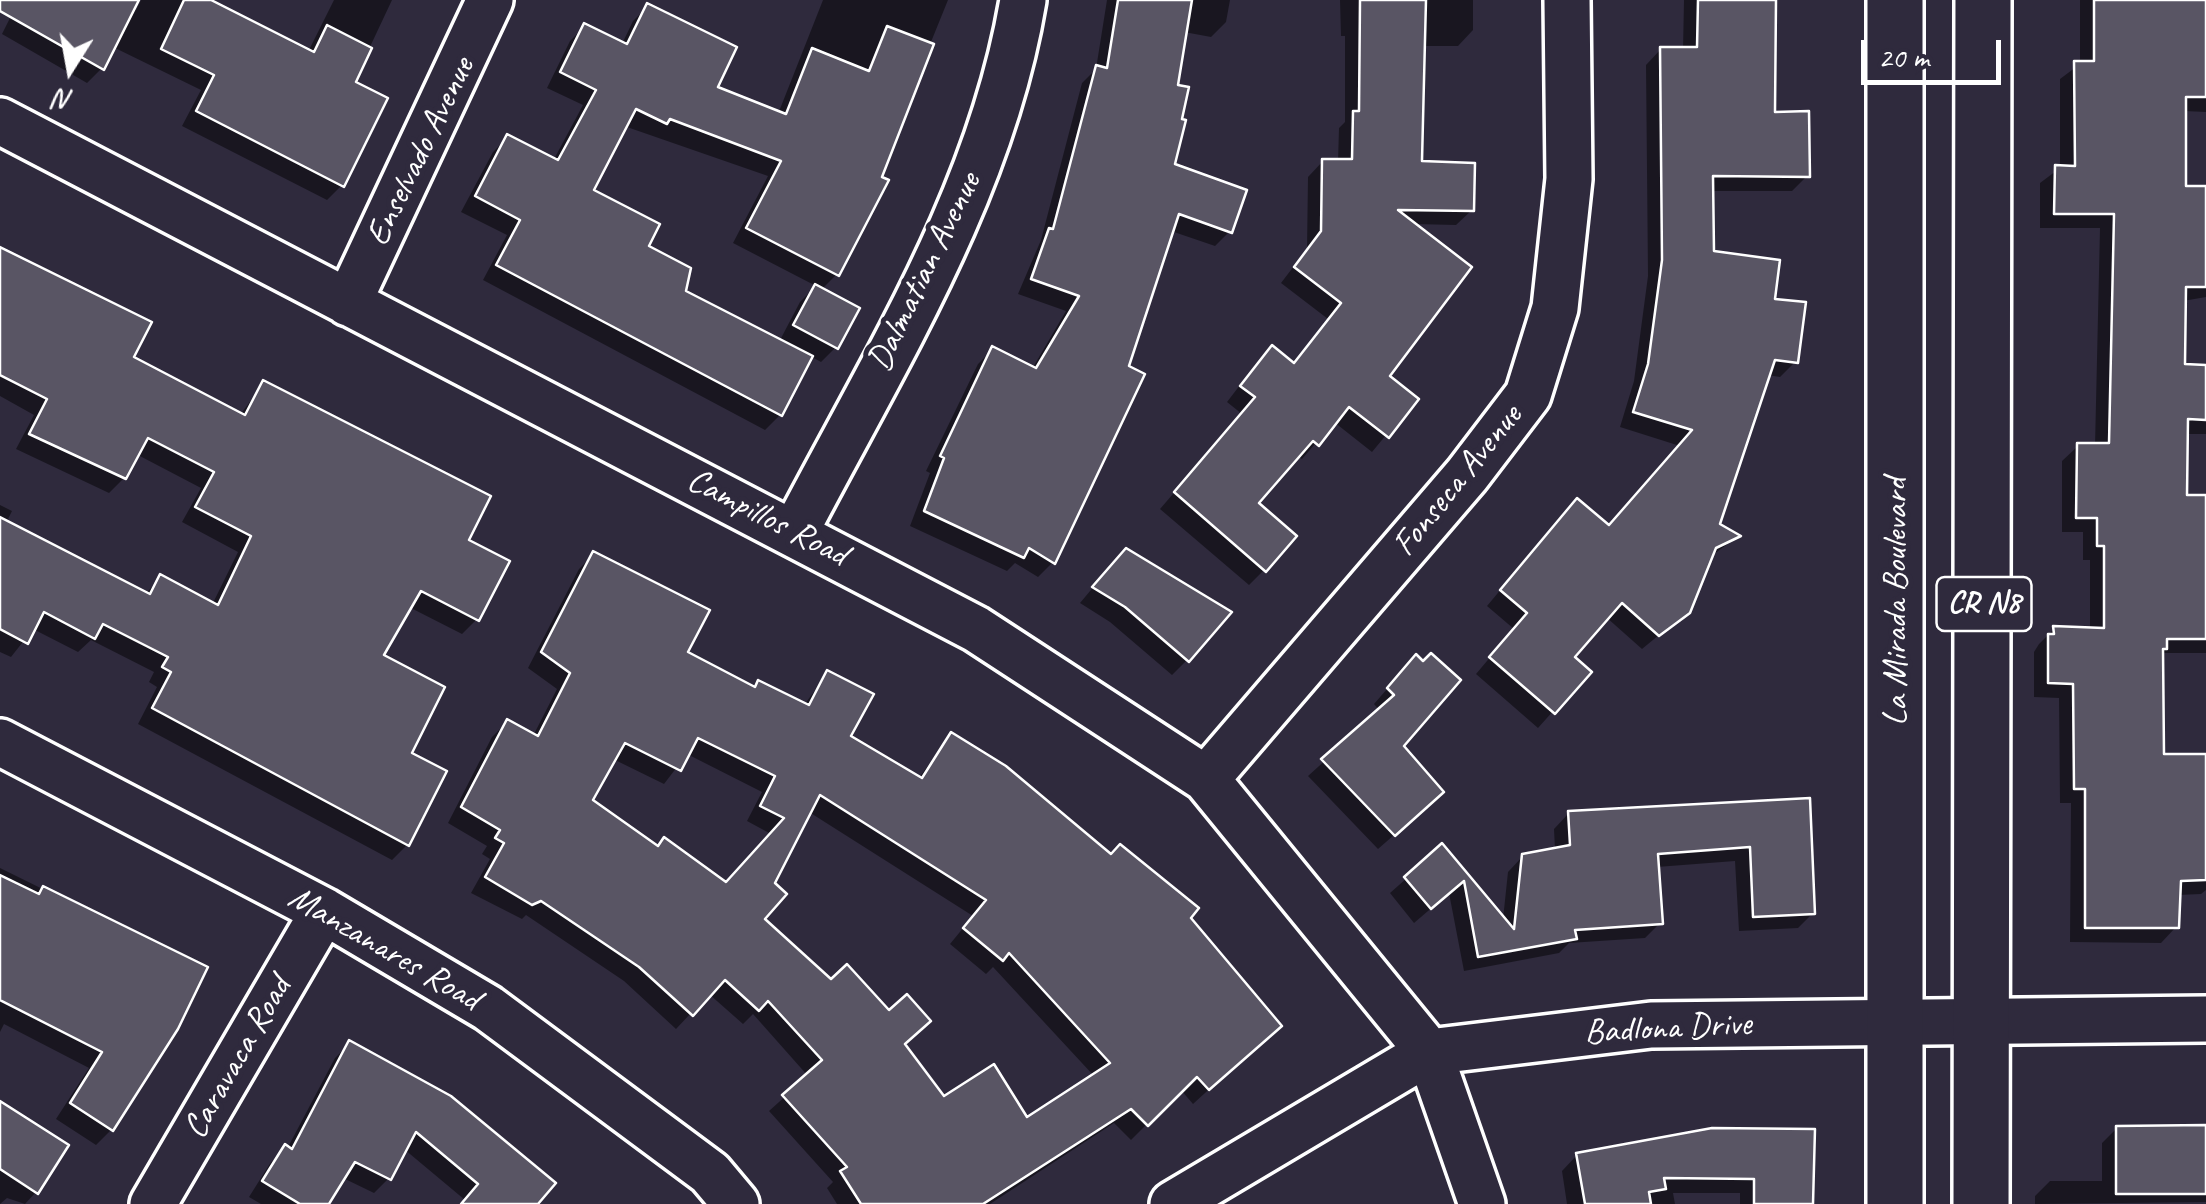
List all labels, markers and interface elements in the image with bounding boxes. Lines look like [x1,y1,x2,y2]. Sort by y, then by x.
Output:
north arrow [20,20,120,120]
scale bar [1866,20,2006,82]
text: 20 m [1878,38,1929,76]
street label: Enselvado Avenue [357,51,485,253]
text: N [52,81,76,119]
street label: Dalmatian Avenue [859,166,991,378]
street label: Fonseca Avenue [1384,397,1532,565]
street label: Campillos Road [680,460,854,576]
street label: La Mirada Boulevard [1876,478,1918,726]
road number: CR N8 [1936,577,2032,631]
street label: Manzanares Road [281,877,487,1021]
street label: Caravaca Road [175,970,301,1146]
street label: Badlona Drive [1584,1004,1752,1054]

